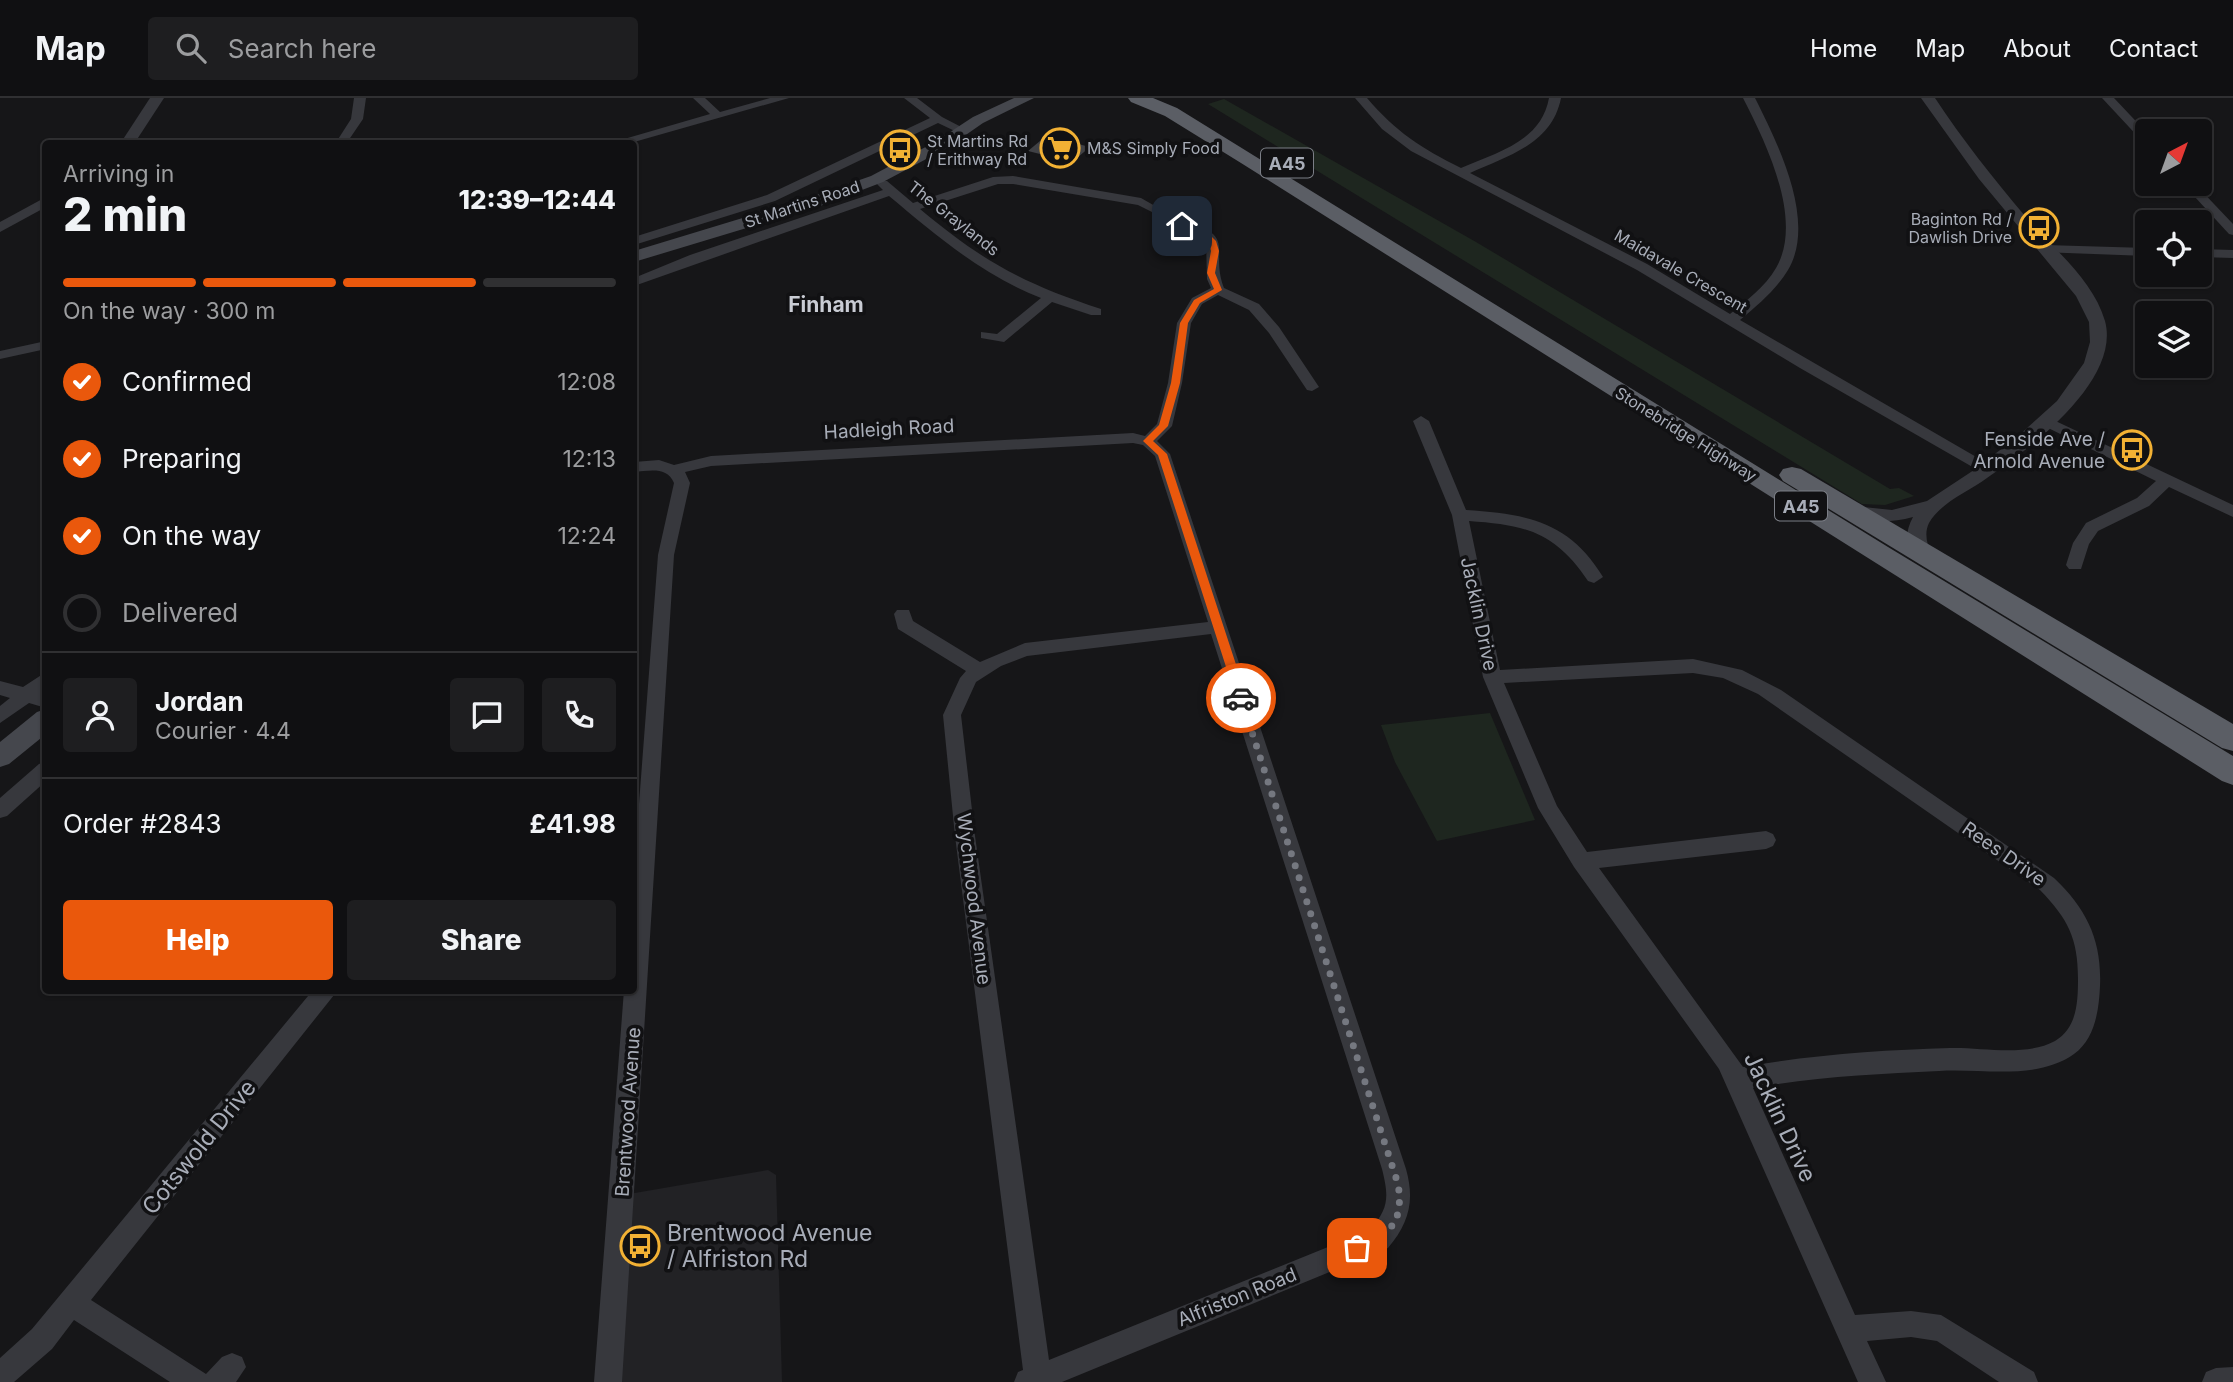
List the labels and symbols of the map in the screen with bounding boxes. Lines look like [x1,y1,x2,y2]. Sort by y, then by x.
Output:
north arrow [2135,119,2212,196]
supermarket icon: M&S Simply Food [1039,127,1081,169]
bus stop icon: St Martins Rd / Erithway Rd [879,129,921,171]
place label: St Martins Rd / Erithway Rd [927,131,1028,169]
place label: M&S Simply Food [1087,138,1220,158]
road number: A45 [1261,149,1313,178]
street label: St Martins Road [742,176,862,232]
street label: The Graylands [905,176,1003,260]
pin [1152,196,1212,256]
bus stop icon: Baginton Rd / Dawlish Drive [2018,207,2060,249]
place label: Baginton Rd / Dawlish Drive [1909,209,2012,247]
street label: Maidavale Crescent [1611,225,1751,317]
district label: Finham [788,292,864,317]
street label: Stonebridge Highway [1612,382,1760,486]
street label: Hadleigh Road [823,414,955,444]
place label: Fenside Ave / Arnold Avenue [1974,428,2105,473]
bus stop icon: Fenside Ave / Arnold Avenue [2111,429,2153,471]
road number: A45 [1775,492,1827,520]
street label: Jacklin Drive [1456,555,1502,673]
courier [1206,663,1276,733]
street label: Wychwood Avenue [952,812,996,986]
street label: Rees Drive [1958,817,2050,891]
street label: Brentwood Avenue [611,1027,645,1197]
street label: Jacklin Drive [1738,1048,1822,1186]
street label: Cotswold Drive [136,1074,262,1220]
pin [1327,1218,1387,1278]
place label: Brentwood Avenue / Alfriston Rd [667,1219,873,1273]
bus stop icon: Brentwood Avenue / Alfriston Rd [619,1225,661,1267]
street label: Alfriston Road [1174,1263,1300,1331]

